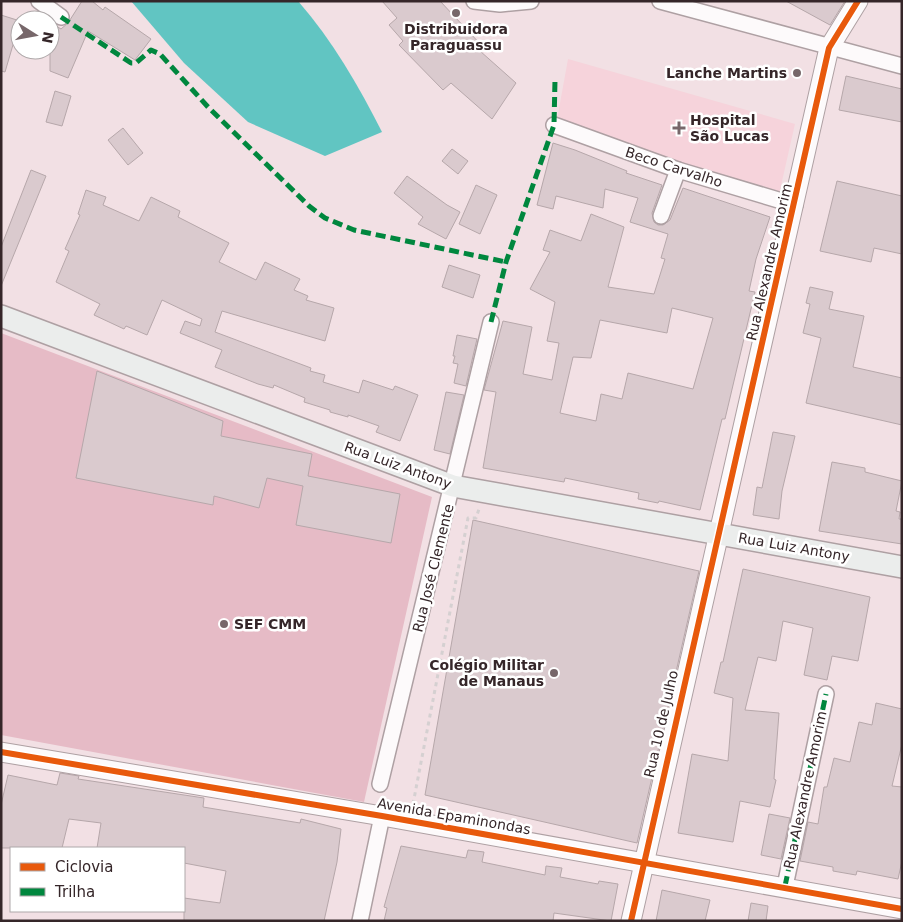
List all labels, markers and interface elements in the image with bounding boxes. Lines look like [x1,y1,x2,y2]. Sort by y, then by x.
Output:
marker: Distribuidora Paraguassu [450,7,462,19]
north arrow [10,10,60,60]
place label: Distribuidora Paraguassu [404,21,508,53]
text: N [39,30,57,45]
place label: Lanche Martins [666,65,787,81]
marker: Lanche Martins [791,67,803,79]
place label: Hospital São Lucas [690,112,769,144]
marker: Hospital São Lucas [672,121,686,135]
street label: Beco Carvalho [623,144,725,190]
street label: Rua Alexandre Amorim [743,182,795,342]
street label: Rua Luiz Antony [342,438,454,492]
street label: Rua José Clemente [409,502,457,634]
street label: Rua Luiz Antony [737,529,851,565]
place label: SEF CMM [234,616,306,632]
marker: SEF CMM [218,618,230,630]
place label: Colégio Militar de Manaus [429,657,544,689]
marker: Colégio Militar de Manaus [548,667,560,679]
street label: Rua 10 de Julho [641,669,681,779]
street label: Rua Alexandre Amorim [780,710,830,870]
street label: Avenida Epaminondas [376,795,532,837]
legend [10,847,185,912]
text: Ciclovia [55,858,113,876]
text: Trilha [54,883,95,901]

